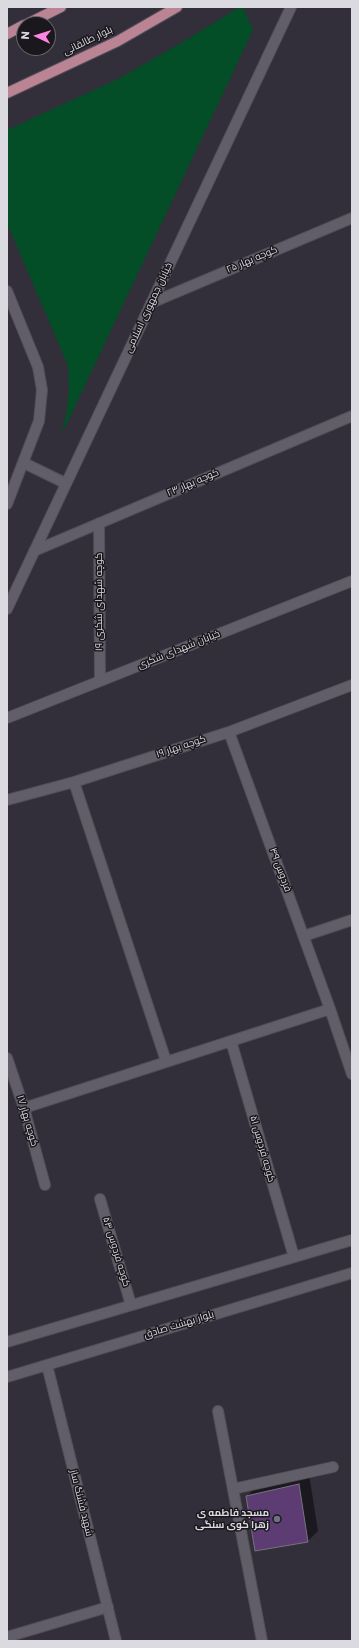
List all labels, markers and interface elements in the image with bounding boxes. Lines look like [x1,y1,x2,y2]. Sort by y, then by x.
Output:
north arrow [16,16,56,56]
street label: بلوار طالقانی [61,24,115,58]
text: N [17,31,33,40]
street label: کوچه بهار ۲۵ [225,244,279,276]
street label: خیابان جمهوری اسلامی [123,261,175,355]
street label: کوچه بهار ۲۳ [165,467,221,499]
street label: کوچه شهدای شکری ۱۹ [93,553,105,651]
street label: خیابان شهدای شکری [136,628,222,672]
street label: کوچه بهار ۱۹ [154,733,208,761]
street label: فردوس ۴۹ [267,846,293,894]
street label: کوچه بهار ۱۷ [14,1094,40,1148]
street label: کوچه فردوس ۵۱ [247,1114,277,1184]
street label: کوچه فردوس ۵۳ [100,1216,132,1288]
street label: بلوار بهشت صادق [142,1309,216,1341]
street label: شهید فشنگ ساز [67,1468,95,1538]
place label: مسجد فاطمه ی زهرا کوی سنگی [195,1507,269,1530]
marker: مسجد فاطمه ی زهرا کوی سنگی [272,1514,282,1524]

